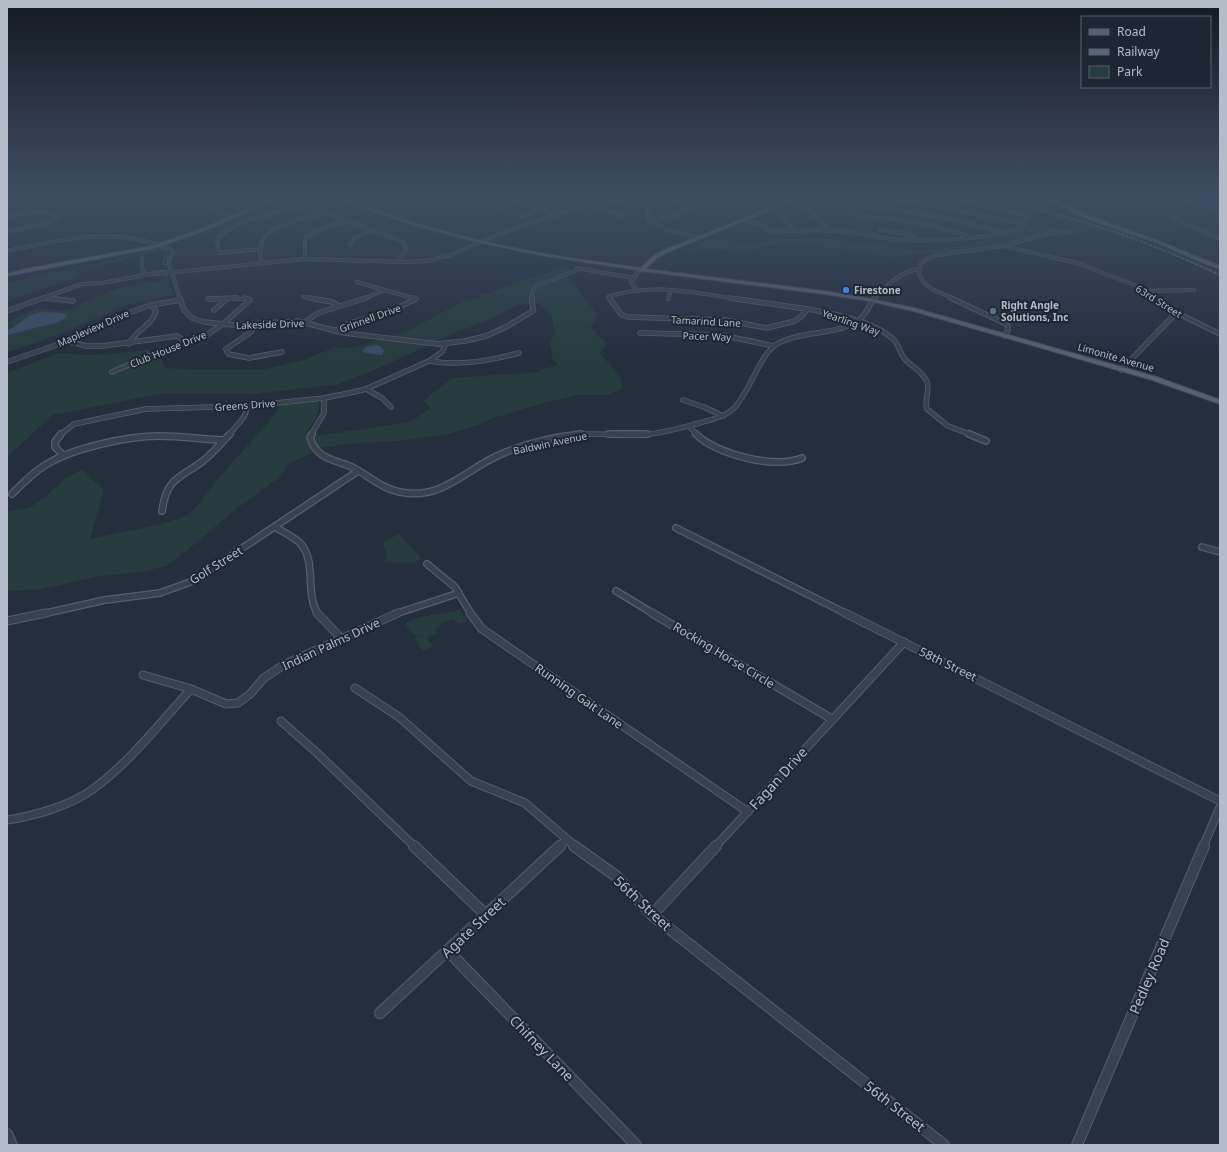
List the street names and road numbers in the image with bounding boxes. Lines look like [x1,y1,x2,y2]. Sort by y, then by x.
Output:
street label: 63rd Street [1133,281,1185,321]
street label: Grinnell Drive [337,300,403,336]
street label: Mapleview Drive [55,306,131,350]
street label: Yearling Way [820,306,883,339]
street label: Tamarind Lane [671,312,741,330]
street label: Lakeside Drive [236,316,305,332]
street label: Club House Drive [128,327,209,371]
street label: Pacer Way [682,328,732,344]
street label: Limonite Avenue [1076,339,1156,375]
street label: Greens Drive [214,396,276,414]
street label: Baldwin Avenue [512,428,589,458]
street label: Golf Street [186,542,246,588]
street label: Indian Palms Drive [279,614,383,674]
street label: Rocking Horse Circle [670,618,778,692]
street label: 58th Street [916,643,980,686]
street label: Running Gait Lane [532,659,627,733]
street label: Fagan Drive [745,742,811,814]
street label: 56th Street [610,871,676,935]
street label: Agate Street [437,892,509,962]
street label: Pedley Road [1125,935,1173,1017]
street label: Chifney Lane [506,1011,578,1085]
street label: 56th Street [861,1076,929,1136]

